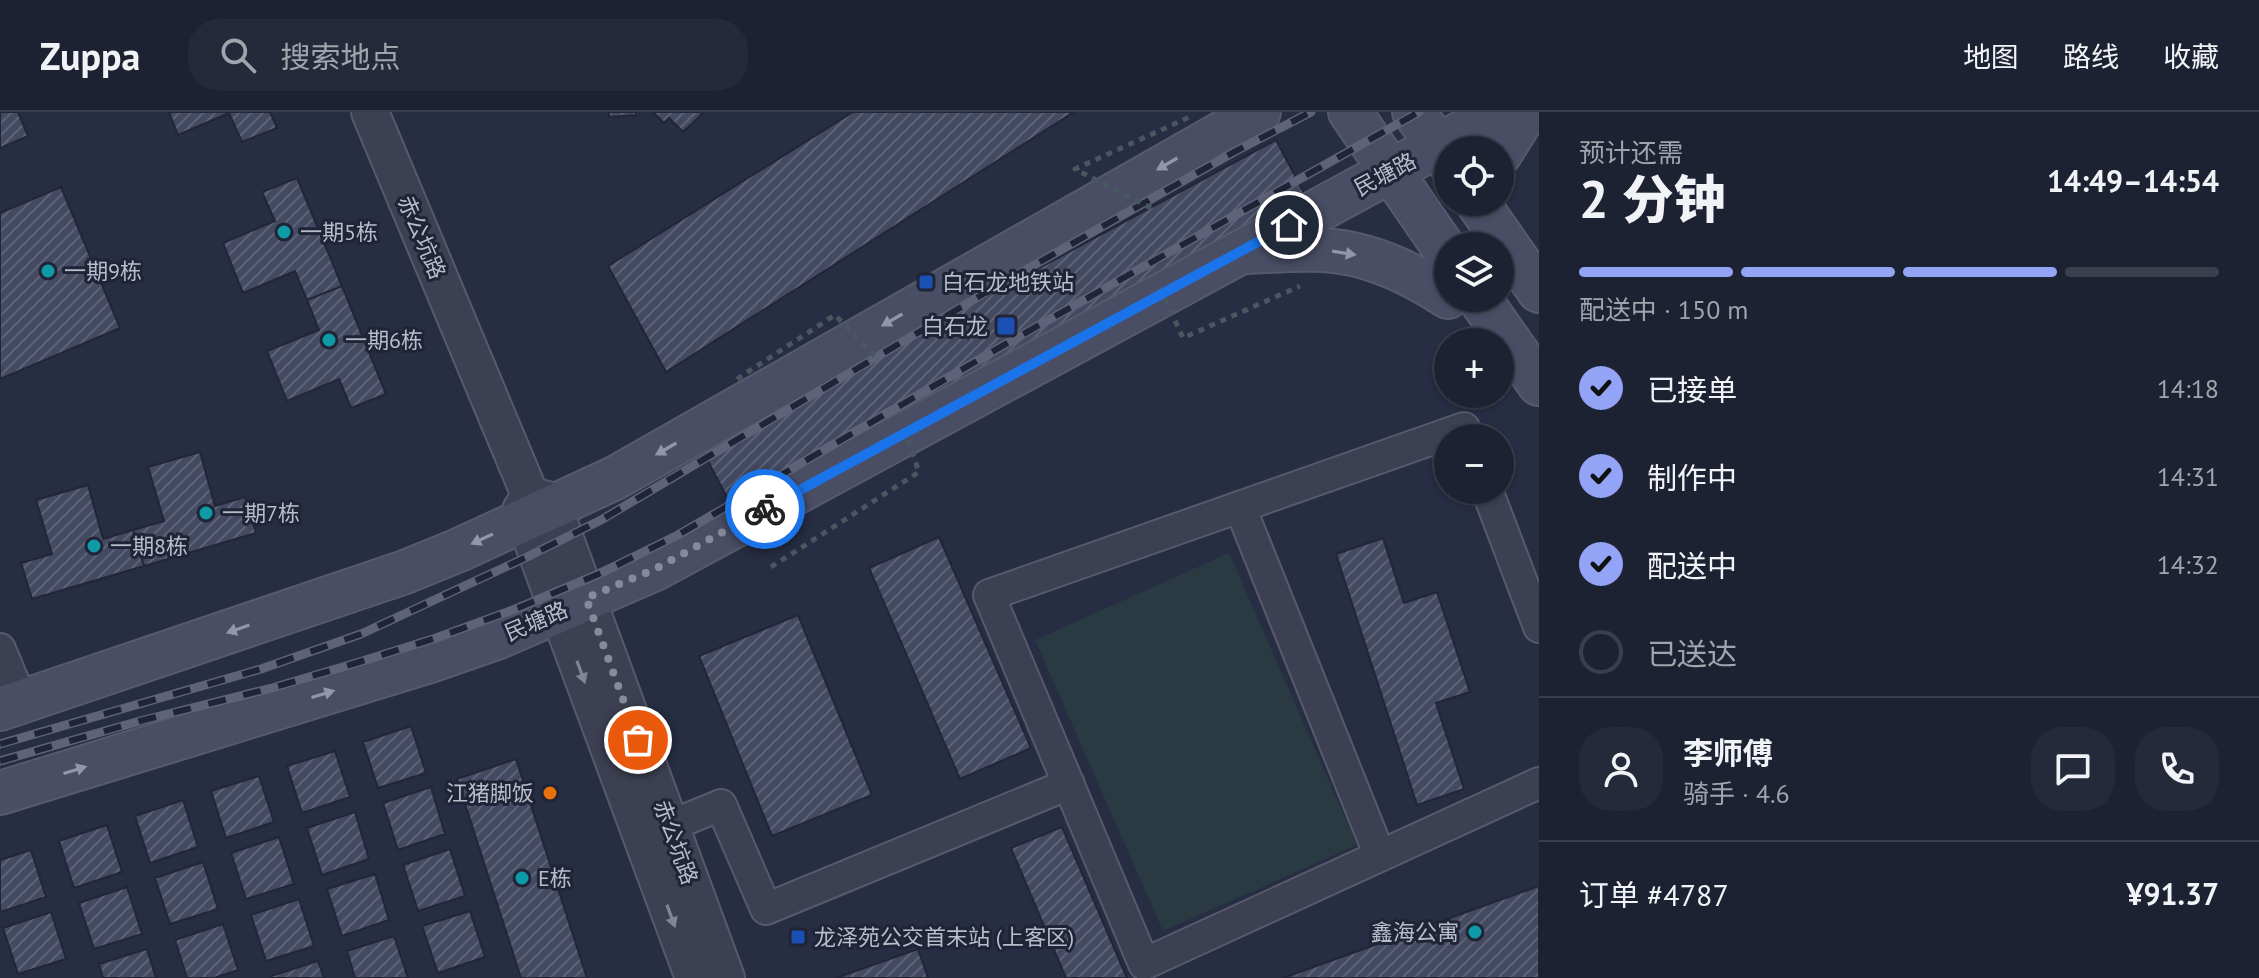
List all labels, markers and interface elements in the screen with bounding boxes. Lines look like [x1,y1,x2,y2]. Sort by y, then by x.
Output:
search box [188,19,748,91]
text: Zuppa [40,31,140,80]
icon: search [216,33,260,77]
text: 搜索地点 [280,37,400,76]
text: 地图 [1963,38,2019,75]
text: 路线 [2063,38,2119,75]
text: 收藏 [2163,38,2219,75]
map controls [1434,136,1514,504]
button: locate [1434,136,1514,216]
text: 预计还需 [1579,136,1683,169]
street label: 民塘路 [1349,146,1421,202]
one-way arrow [1156,157,1178,171]
text: 14:49–14:54 [2047,161,2219,200]
text: 2 分钟 [1579,165,1726,232]
street label: 赤公坑路 [392,191,452,283]
pin [1255,191,1323,259]
icon: home [1267,203,1311,247]
place label: 一期5栋 [300,218,378,246]
marker: 一期5栋 [275,223,293,241]
button: layers [1434,232,1514,312]
one-way arrow [1331,247,1356,260]
place label: 一期9栋 [64,257,142,285]
marker: 一期9栋 [39,262,57,280]
place label: 白石龙地铁站 [942,268,1074,296]
marker: 白石龙地铁站 [917,273,935,291]
text: 配送中 · 150 m [1579,293,1748,326]
place label: 白石龙 [922,312,988,340]
one-way arrow [881,313,903,327]
marker: 白石龙 [995,315,1017,337]
place label: 一期6栋 [345,326,423,354]
button: + [1434,328,1514,408]
marker: 一期6栋 [320,331,338,349]
icon: check [1579,366,1623,410]
text: 已接单 [1647,370,1737,409]
text: 14:18 [2157,372,2219,405]
button: − [1434,424,1514,504]
one-way arrow [655,442,677,456]
icon: check [1579,454,1623,498]
text: 制作中 [1647,458,1737,497]
text: 14:31 [2157,460,2219,493]
courier [725,469,805,549]
icon: bike [743,487,787,531]
place label: 一期7栋 [222,499,300,527]
marker: 一期7栋 [197,504,215,522]
place label: 一期8栋 [110,532,188,560]
one-way arrow [470,532,494,546]
marker: 一期8栋 [85,537,103,555]
icon: check [1579,542,1623,586]
text: 配送中 [1647,546,1737,585]
text: 14:32 [2157,548,2219,581]
street label: 民塘路 [500,595,572,647]
one-way arrow [226,623,250,635]
text: 已送达 [1647,634,1737,673]
one-way arrow [575,660,587,684]
one-way arrow [311,687,335,700]
pin [604,706,672,774]
icon: bag [616,718,660,762]
button: person [1579,727,1663,811]
button: chat [2031,727,2115,811]
button: phone [2135,727,2219,811]
text: 李师傅 [1683,733,1773,772]
one-way arrow [63,764,87,776]
text: 骑手 · 4.6 [1683,777,1790,810]
place label: 江猪脚饭 [446,779,534,807]
marker: 江猪脚饭 [541,784,559,802]
street label: 赤公坑路 [648,796,704,888]
place label: E栋 [538,864,572,892]
marker: E栋 [513,869,531,887]
text: ¥91.37 [2127,874,2219,913]
text: 订单 #4787 [1579,875,1729,914]
one-way arrow [665,904,678,928]
place label: 鑫海公寓 [1371,918,1459,946]
place label: 龙泽苑公交首末站 (上客区) [814,923,1074,951]
marker: 鑫海公寓 [1466,923,1484,941]
marker: 龙泽苑公交首末站 (上客区) [789,928,807,946]

